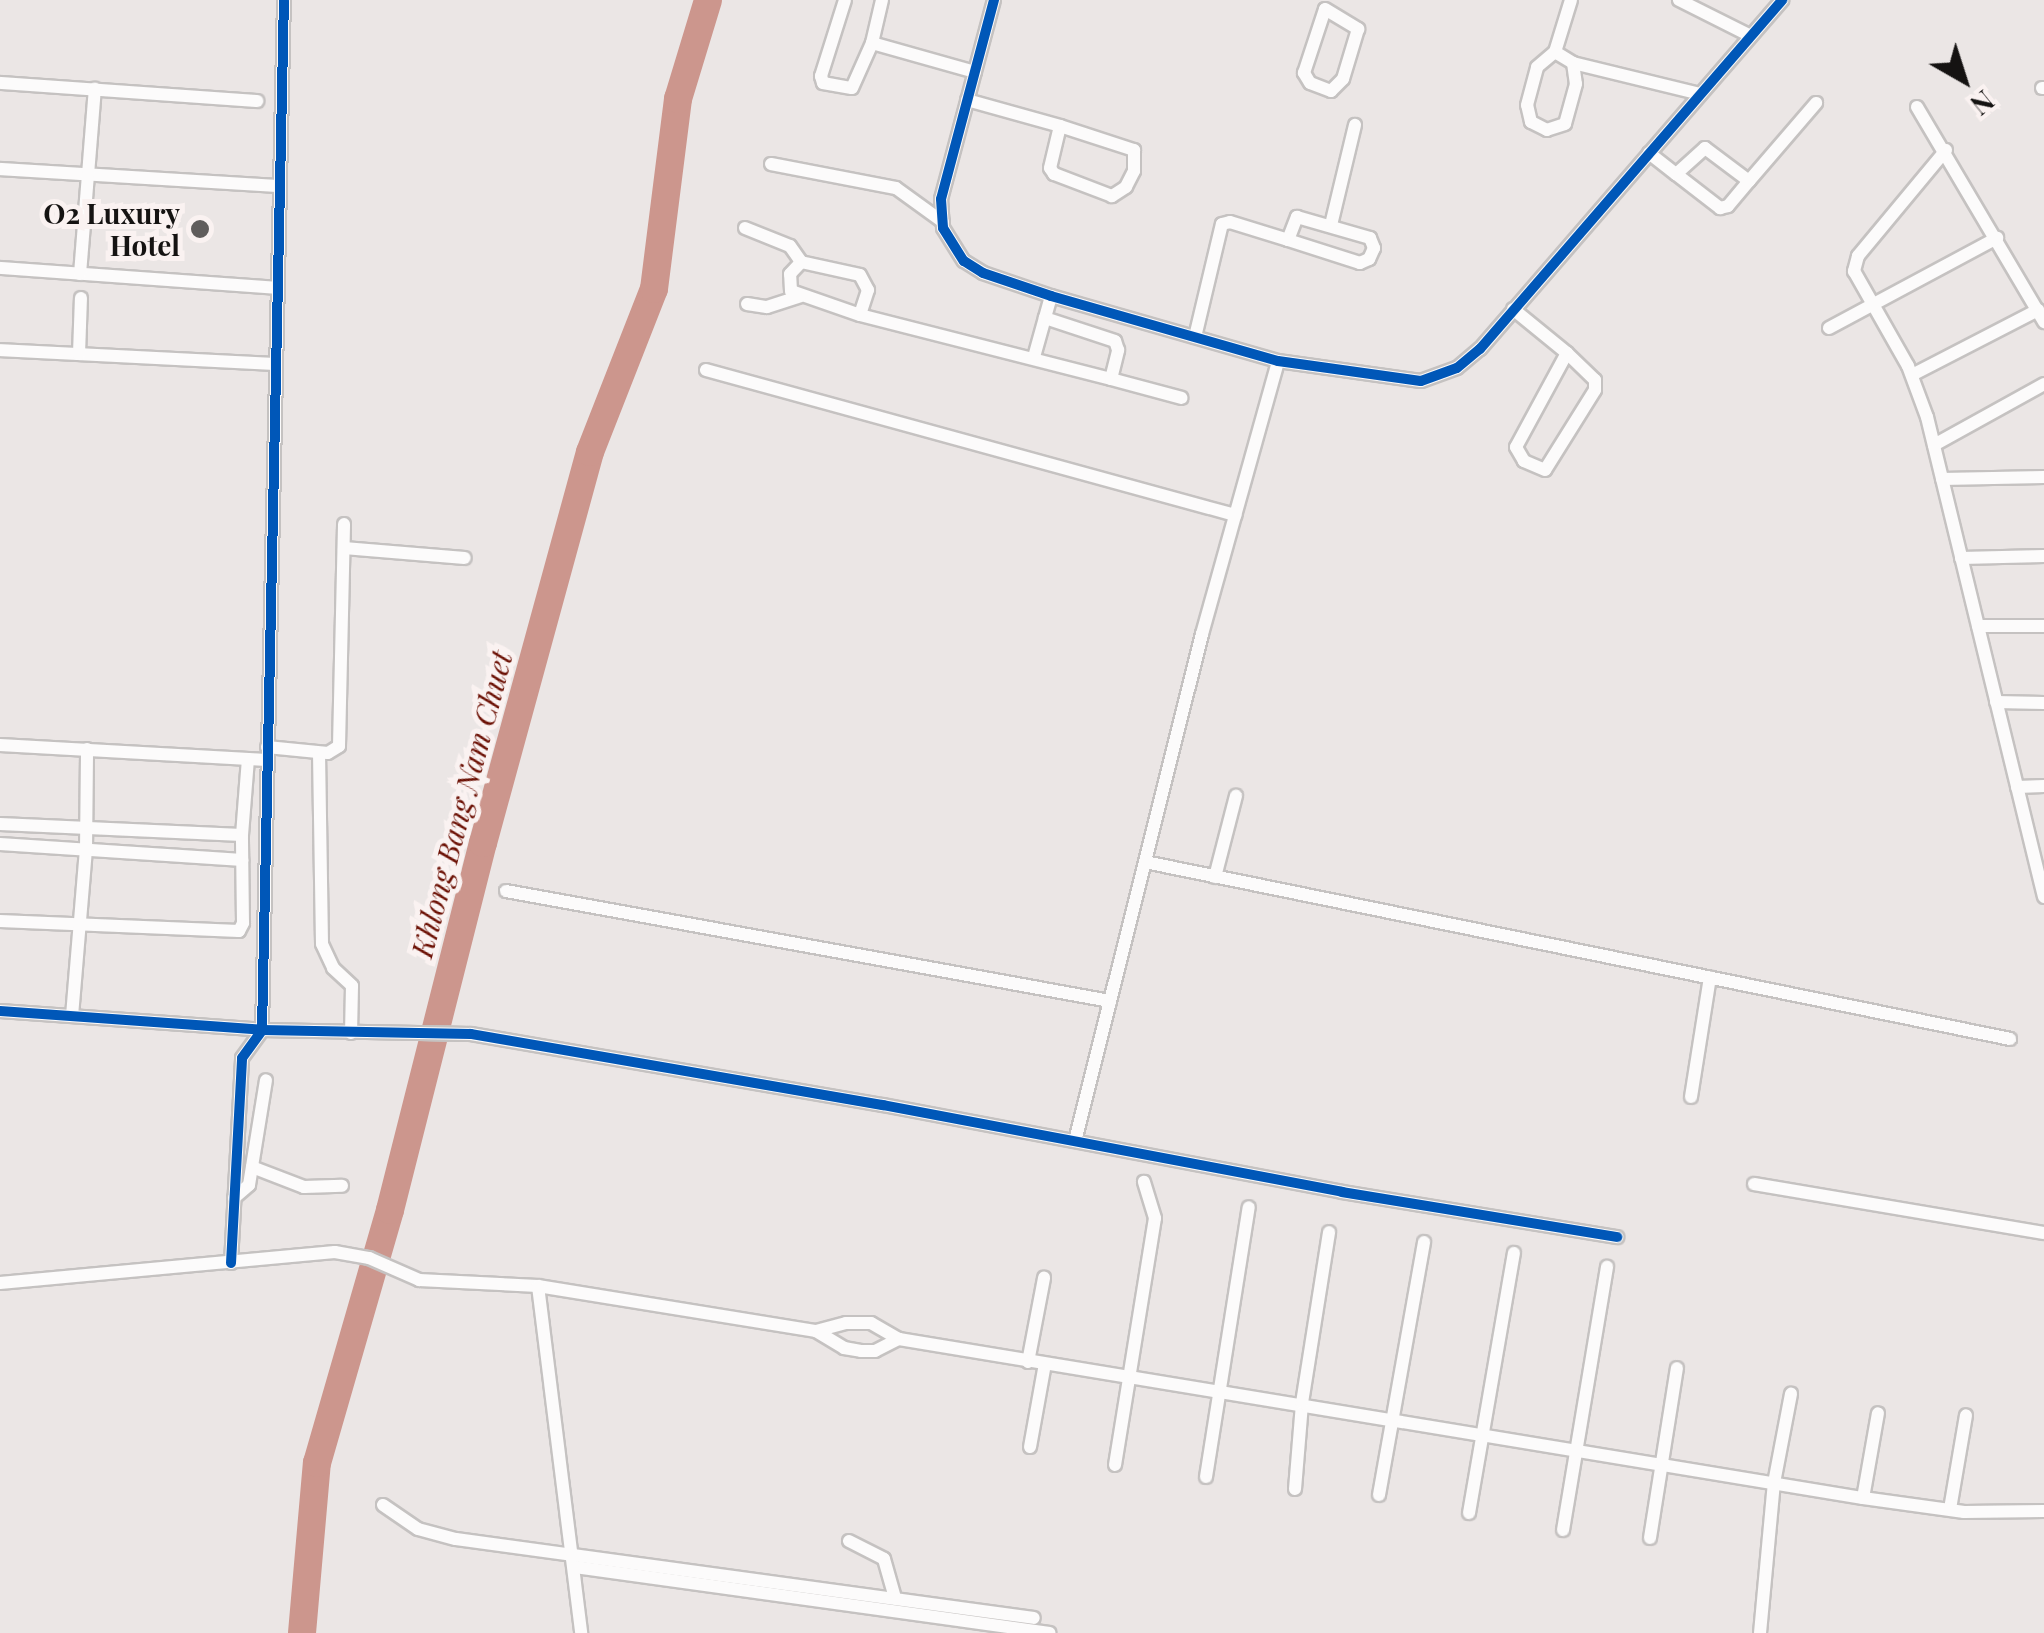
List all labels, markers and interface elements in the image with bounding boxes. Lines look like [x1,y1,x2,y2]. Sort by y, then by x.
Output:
north arrow [1914,30,2014,130]
text: N [1964,83,2003,124]
place label: O2 Luxury Hotel [43,196,180,262]
marker: O2 Luxury Hotel [189,218,211,240]
water label: Khlong Bang Nam Chuet [403,647,519,961]

